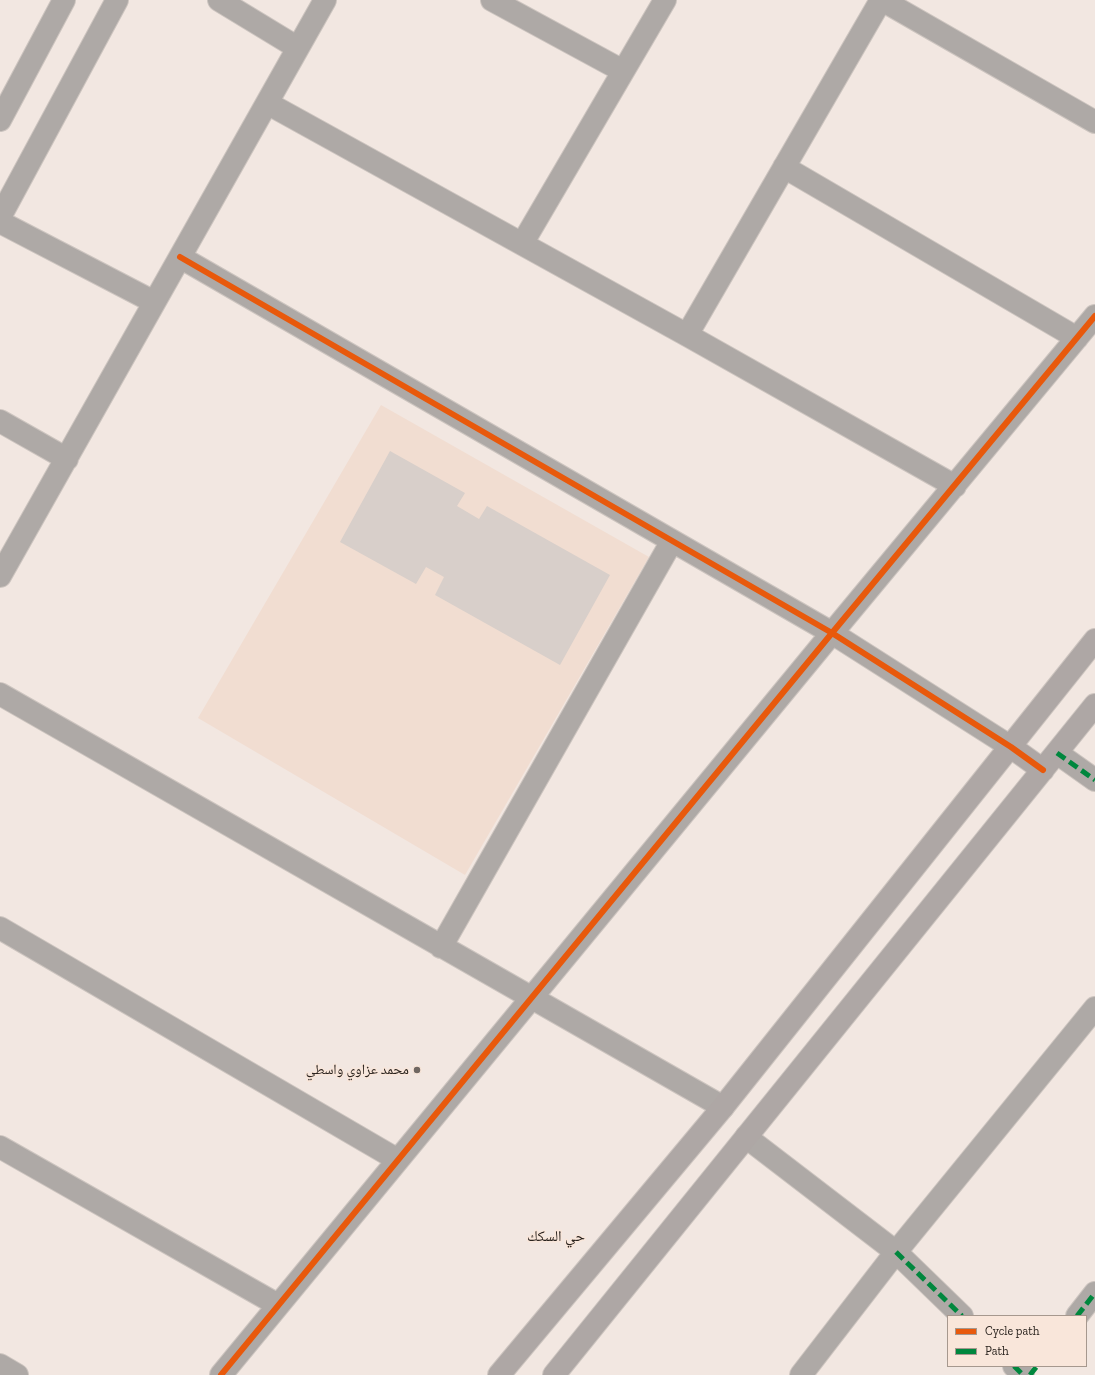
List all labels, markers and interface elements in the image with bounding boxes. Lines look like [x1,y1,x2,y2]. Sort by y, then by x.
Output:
place label: محمد عزاوي واسطي [306,1062,409,1078]
marker: محمد عزاوي واسطي [412,1065,422,1075]
district label: حي السكك [527,1228,585,1246]
legend [947,1315,1087,1367]
text: Cycle path [985,1324,1039,1338]
text: Path [985,1344,1009,1358]

